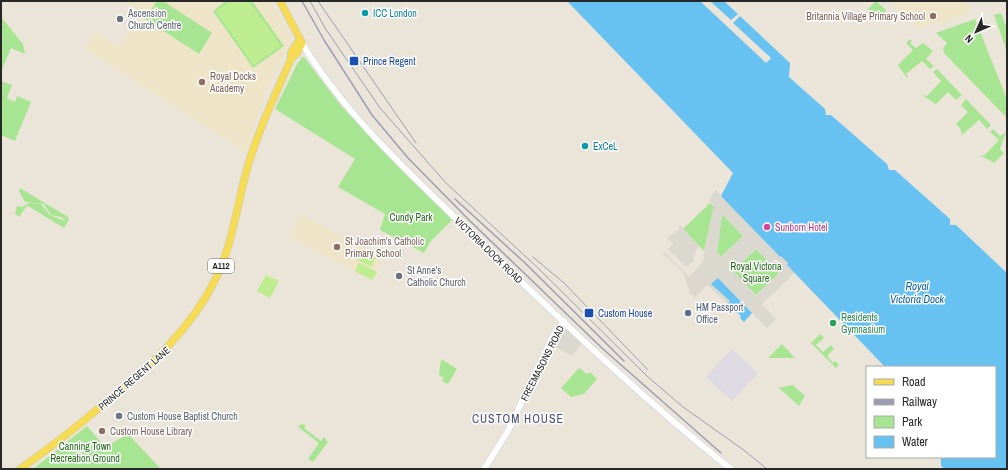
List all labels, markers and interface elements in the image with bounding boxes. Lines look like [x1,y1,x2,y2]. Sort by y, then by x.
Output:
place label: Ascension Church Centre [127,7,182,32]
place label: ICC London [373,7,417,20]
marker: ICC London [360,8,370,18]
place label: Britannia Village Primary School [806,10,925,23]
marker: Britannia Village Primary School [928,11,938,21]
north arrow [956,12,996,52]
marker: Ascension Church Centre [115,14,125,24]
text: N [962,32,976,46]
marker: Prince Regent [348,55,360,67]
place label: Prince Regent [363,55,416,68]
place label: Royal Docks Academy [209,70,256,95]
marker: Royal Docks Academy [197,77,207,87]
place label: ExCeL [593,140,618,153]
marker: ExCeL [580,141,590,151]
park label: Cundy Park [390,211,433,224]
street label: VICTORIA DOCK ROAD [452,214,526,286]
place label: Sunborn Hotel [775,221,828,234]
marker: Sunborn Hotel [762,222,772,232]
place label: St Joachim's Catholic Primary School [345,235,424,260]
marker: St Joachim's Catholic Primary School [332,242,342,252]
road number: A112 [208,259,234,273]
park label: Royal Victoria Square [730,260,782,285]
place label: St Anne's Catholic Church [407,264,466,289]
marker: St Anne's Catholic Church [394,271,404,281]
water label: Royal Victoria Dock [890,279,944,306]
place label: HM Passport Office [696,301,744,326]
marker: Custom House [583,307,595,319]
place label: Custom House [598,307,653,320]
marker: HM Passport Office [683,308,693,318]
place label: Residents Gymnasium [841,311,885,336]
marker: Residents Gymnasium [828,318,838,328]
street label: FREEMASONS ROAD [518,323,567,403]
street label: PRINCE REGENT LANE [96,344,173,413]
legend [866,366,996,458]
text: Road [902,374,926,390]
text: Railway [902,394,937,410]
place label: Custom House Baptist Church [127,410,238,423]
marker: Custom House Baptist Church [114,411,124,421]
district label: CUSTOM HOUSE [472,411,564,427]
text: Park [902,414,922,430]
place label: Custom House Library [110,425,193,438]
marker: Custom House Library [97,426,107,436]
text: Water [902,434,929,450]
park label: Canning Town Recreation Ground [50,440,120,465]

